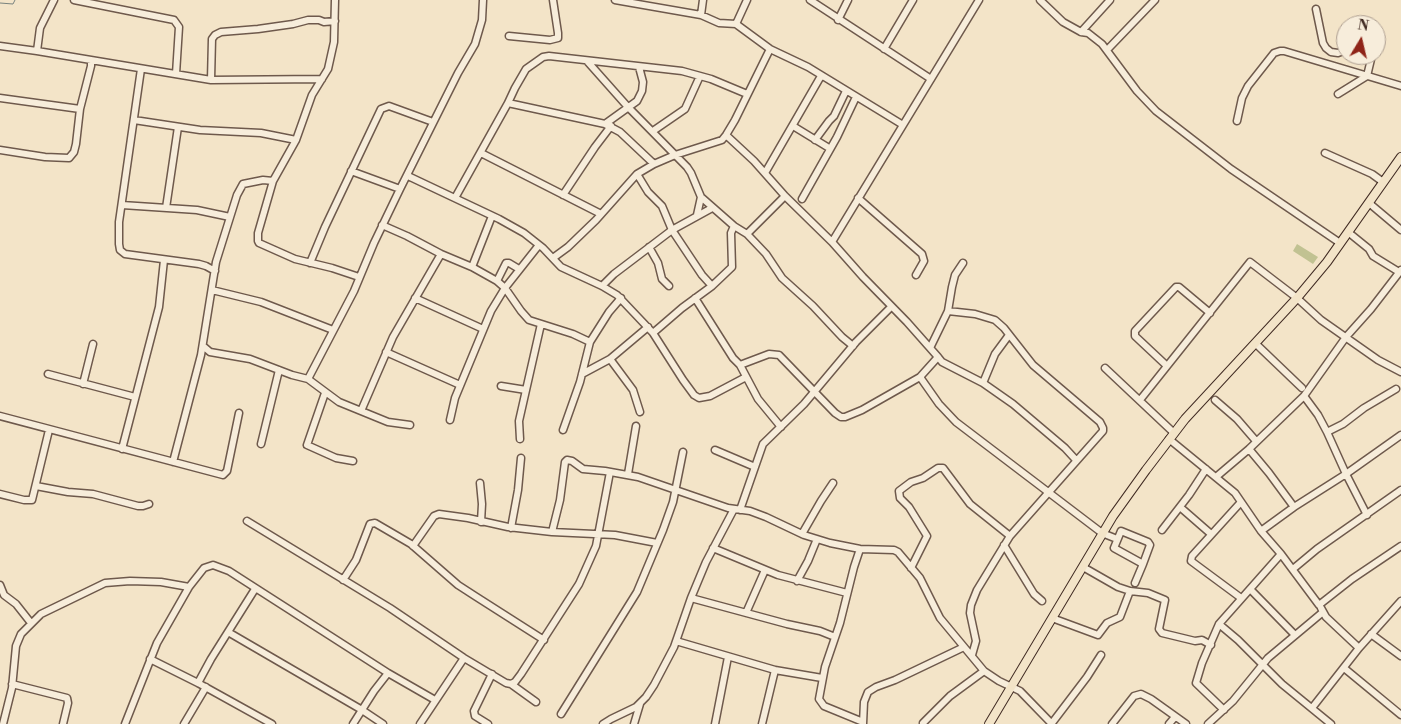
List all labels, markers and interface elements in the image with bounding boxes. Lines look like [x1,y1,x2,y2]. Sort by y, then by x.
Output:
north arrow [1336,15,1386,65]
text: N [1356,16,1370,36]

